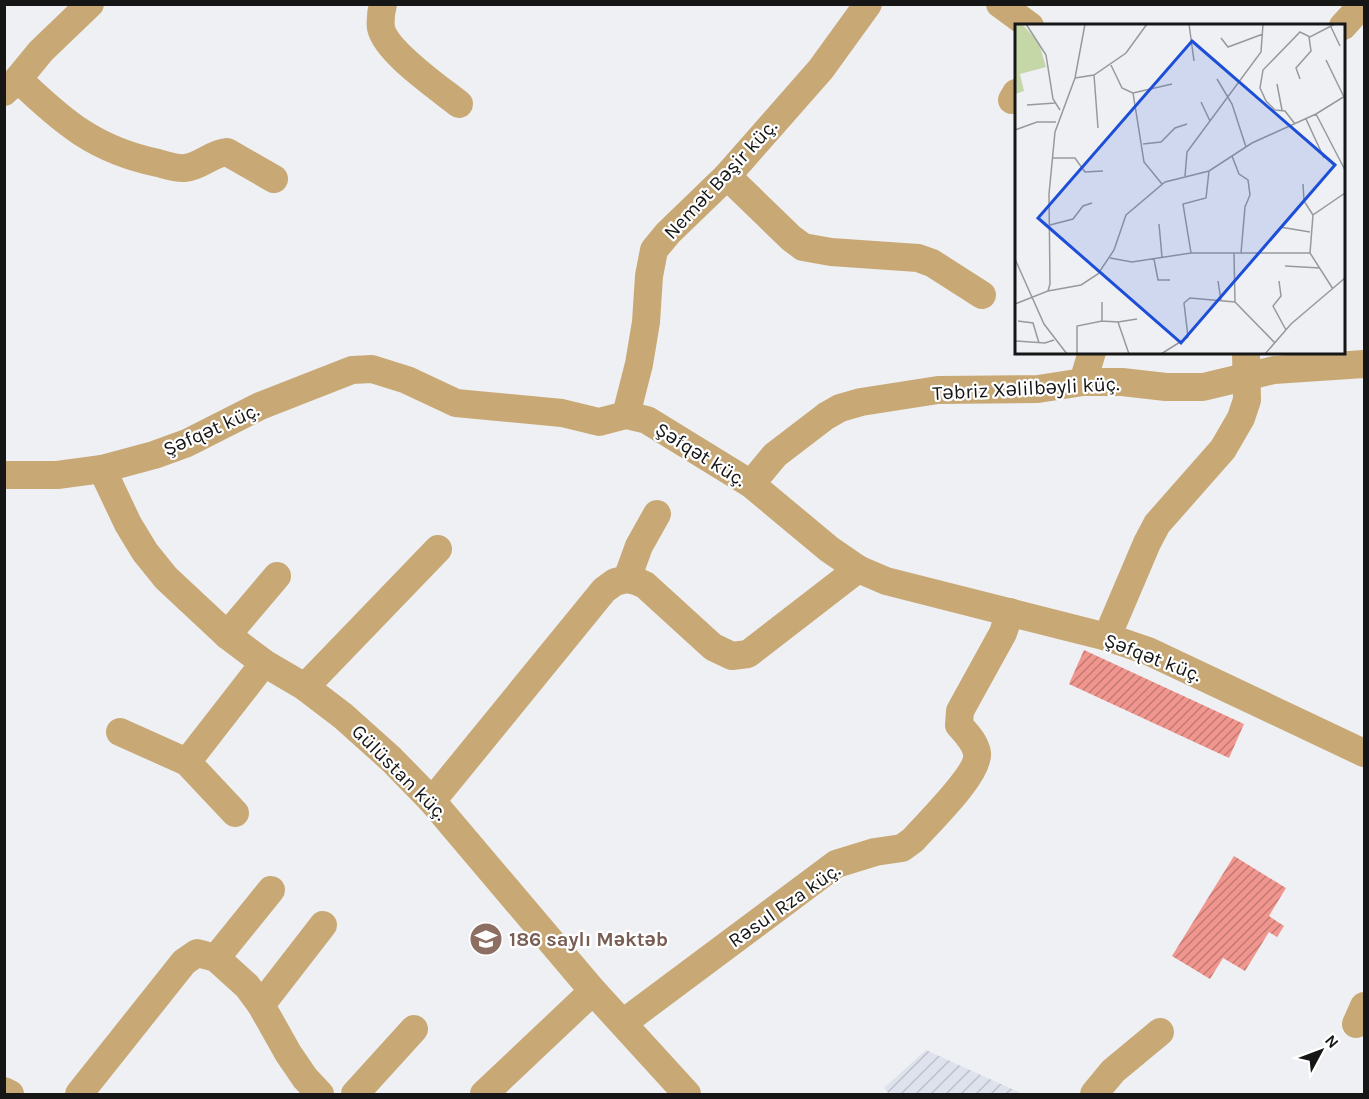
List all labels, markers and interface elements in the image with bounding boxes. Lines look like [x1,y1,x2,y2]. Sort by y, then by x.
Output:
inset map [1015,24,1345,354]
street label: Nemət Bəşir küç. [659,115,782,244]
street label: Təbriz Xəlilbəyli küç. [932,372,1120,405]
street label: Şəfqət küç. [160,398,263,461]
street label: Şəfqət küç. [651,418,750,491]
street label: Şəfqət küç. [1101,628,1205,687]
street label: Gülüstan küç. [347,720,452,825]
street label: Rəsul Rza küç. [724,858,845,952]
school or university icon: 186 saylı Məktəb [468,921,504,957]
place label: 186 saylı Məktəb [509,928,668,951]
north arrow [1291,1021,1351,1081]
text: N [1321,1031,1343,1052]

